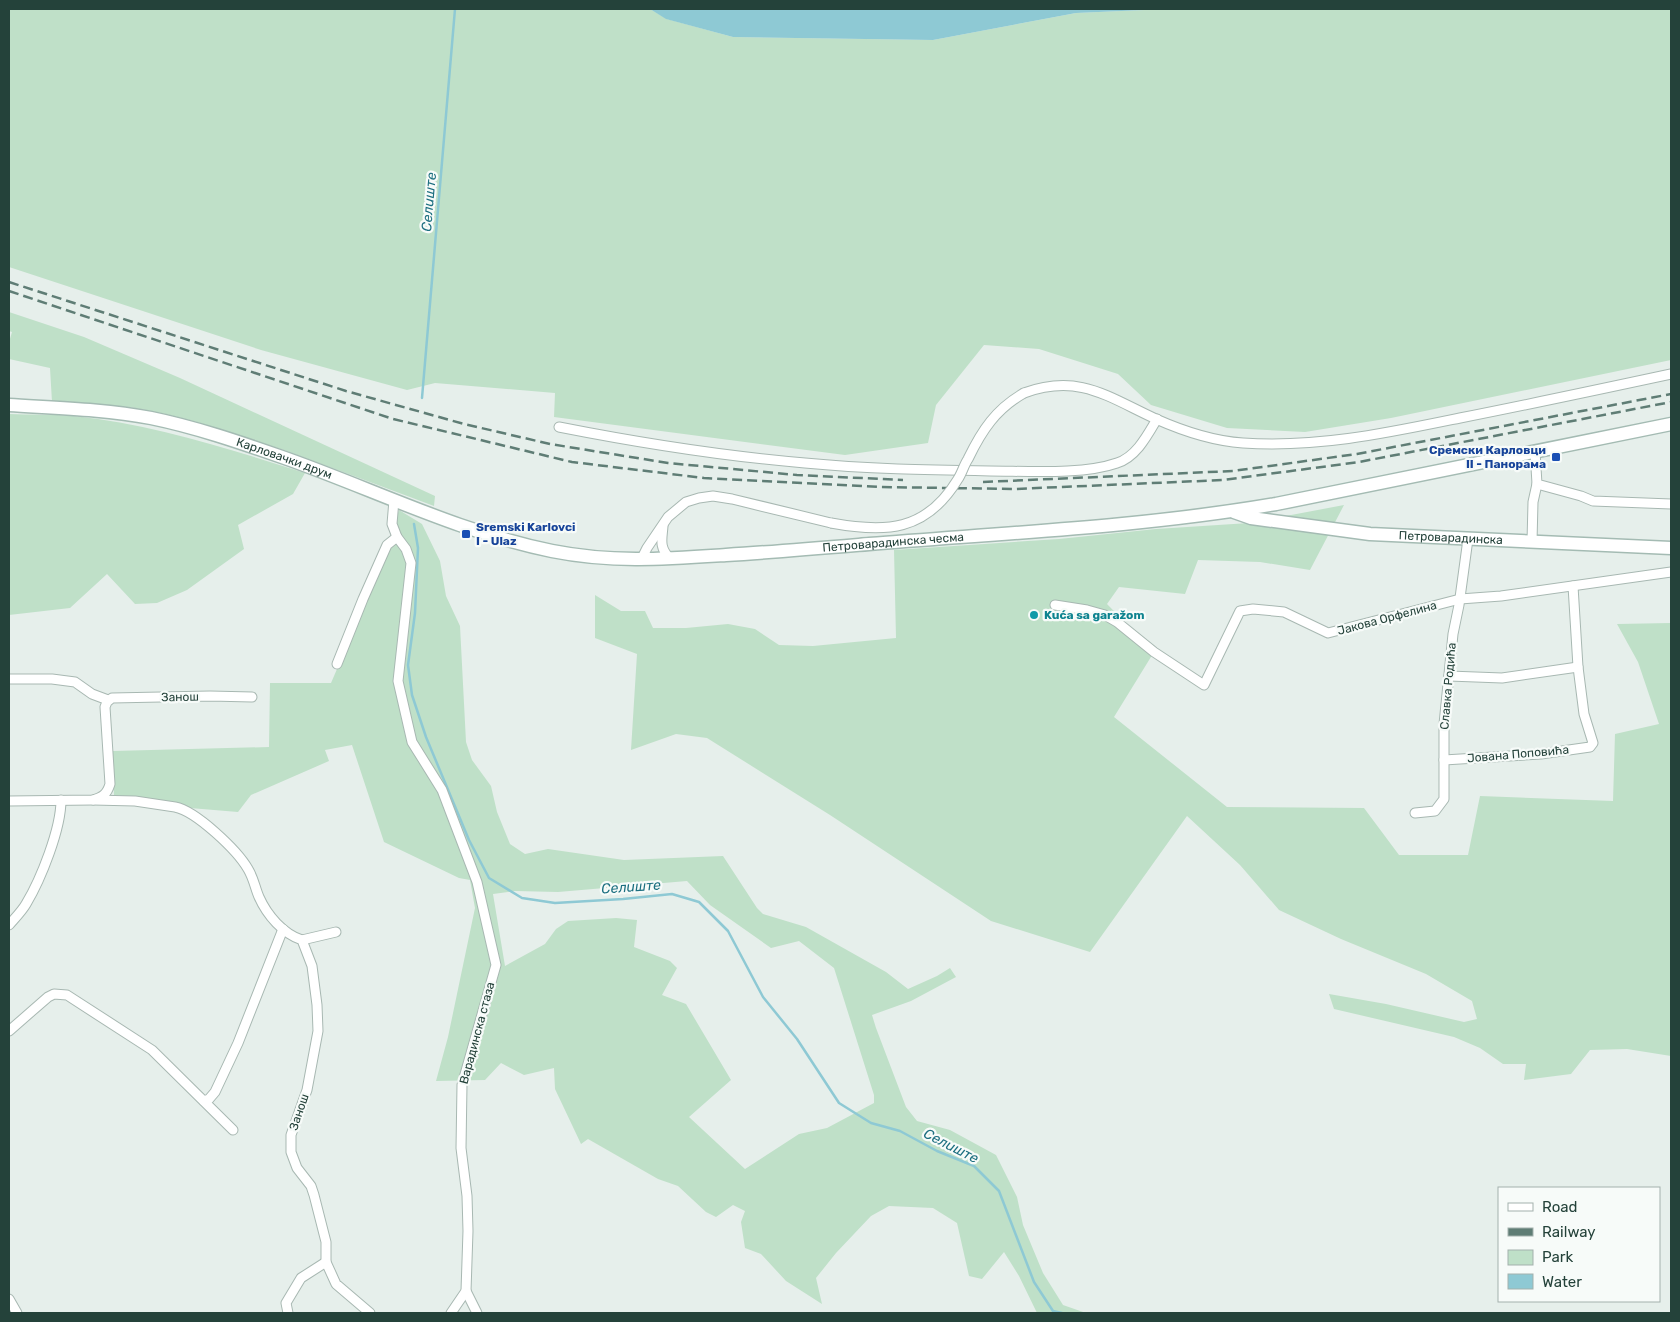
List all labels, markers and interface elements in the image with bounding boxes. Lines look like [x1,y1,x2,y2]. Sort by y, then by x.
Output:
water label: Селиште [418,171,440,232]
street label: Карловачки друм [235,435,334,482]
place label: Сремски Карловци II - Панорама [1429,443,1546,471]
marker: Сремски Карловци II - Панорама [1550,451,1562,463]
place label: Sremski Karlovci I - Ulaz [476,520,575,548]
marker: Sremski Karlovci I - Ulaz [460,528,472,540]
street label: Петроварадинска [1398,528,1503,547]
street label: Петроварадинска чесма [822,530,964,555]
street label: Јакова Орфелина [1336,598,1438,638]
place label: Kuća sa garažom [1044,608,1144,622]
marker: Kuća sa garažom [1028,609,1040,621]
street label: Славка Родића [1437,642,1459,730]
street label: Занош [161,690,199,704]
street label: Јована Поповића [1466,743,1570,765]
water label: Селиште [601,876,662,898]
street label: Варадинска стаза [457,980,497,1086]
street label: Занош [286,1092,312,1132]
water label: Селиште [921,1125,982,1167]
legend [1498,1187,1660,1302]
text: Road [1542,1198,1578,1216]
text: Railway [1542,1223,1596,1241]
text: Park [1542,1248,1573,1266]
text: Water [1542,1273,1582,1291]

